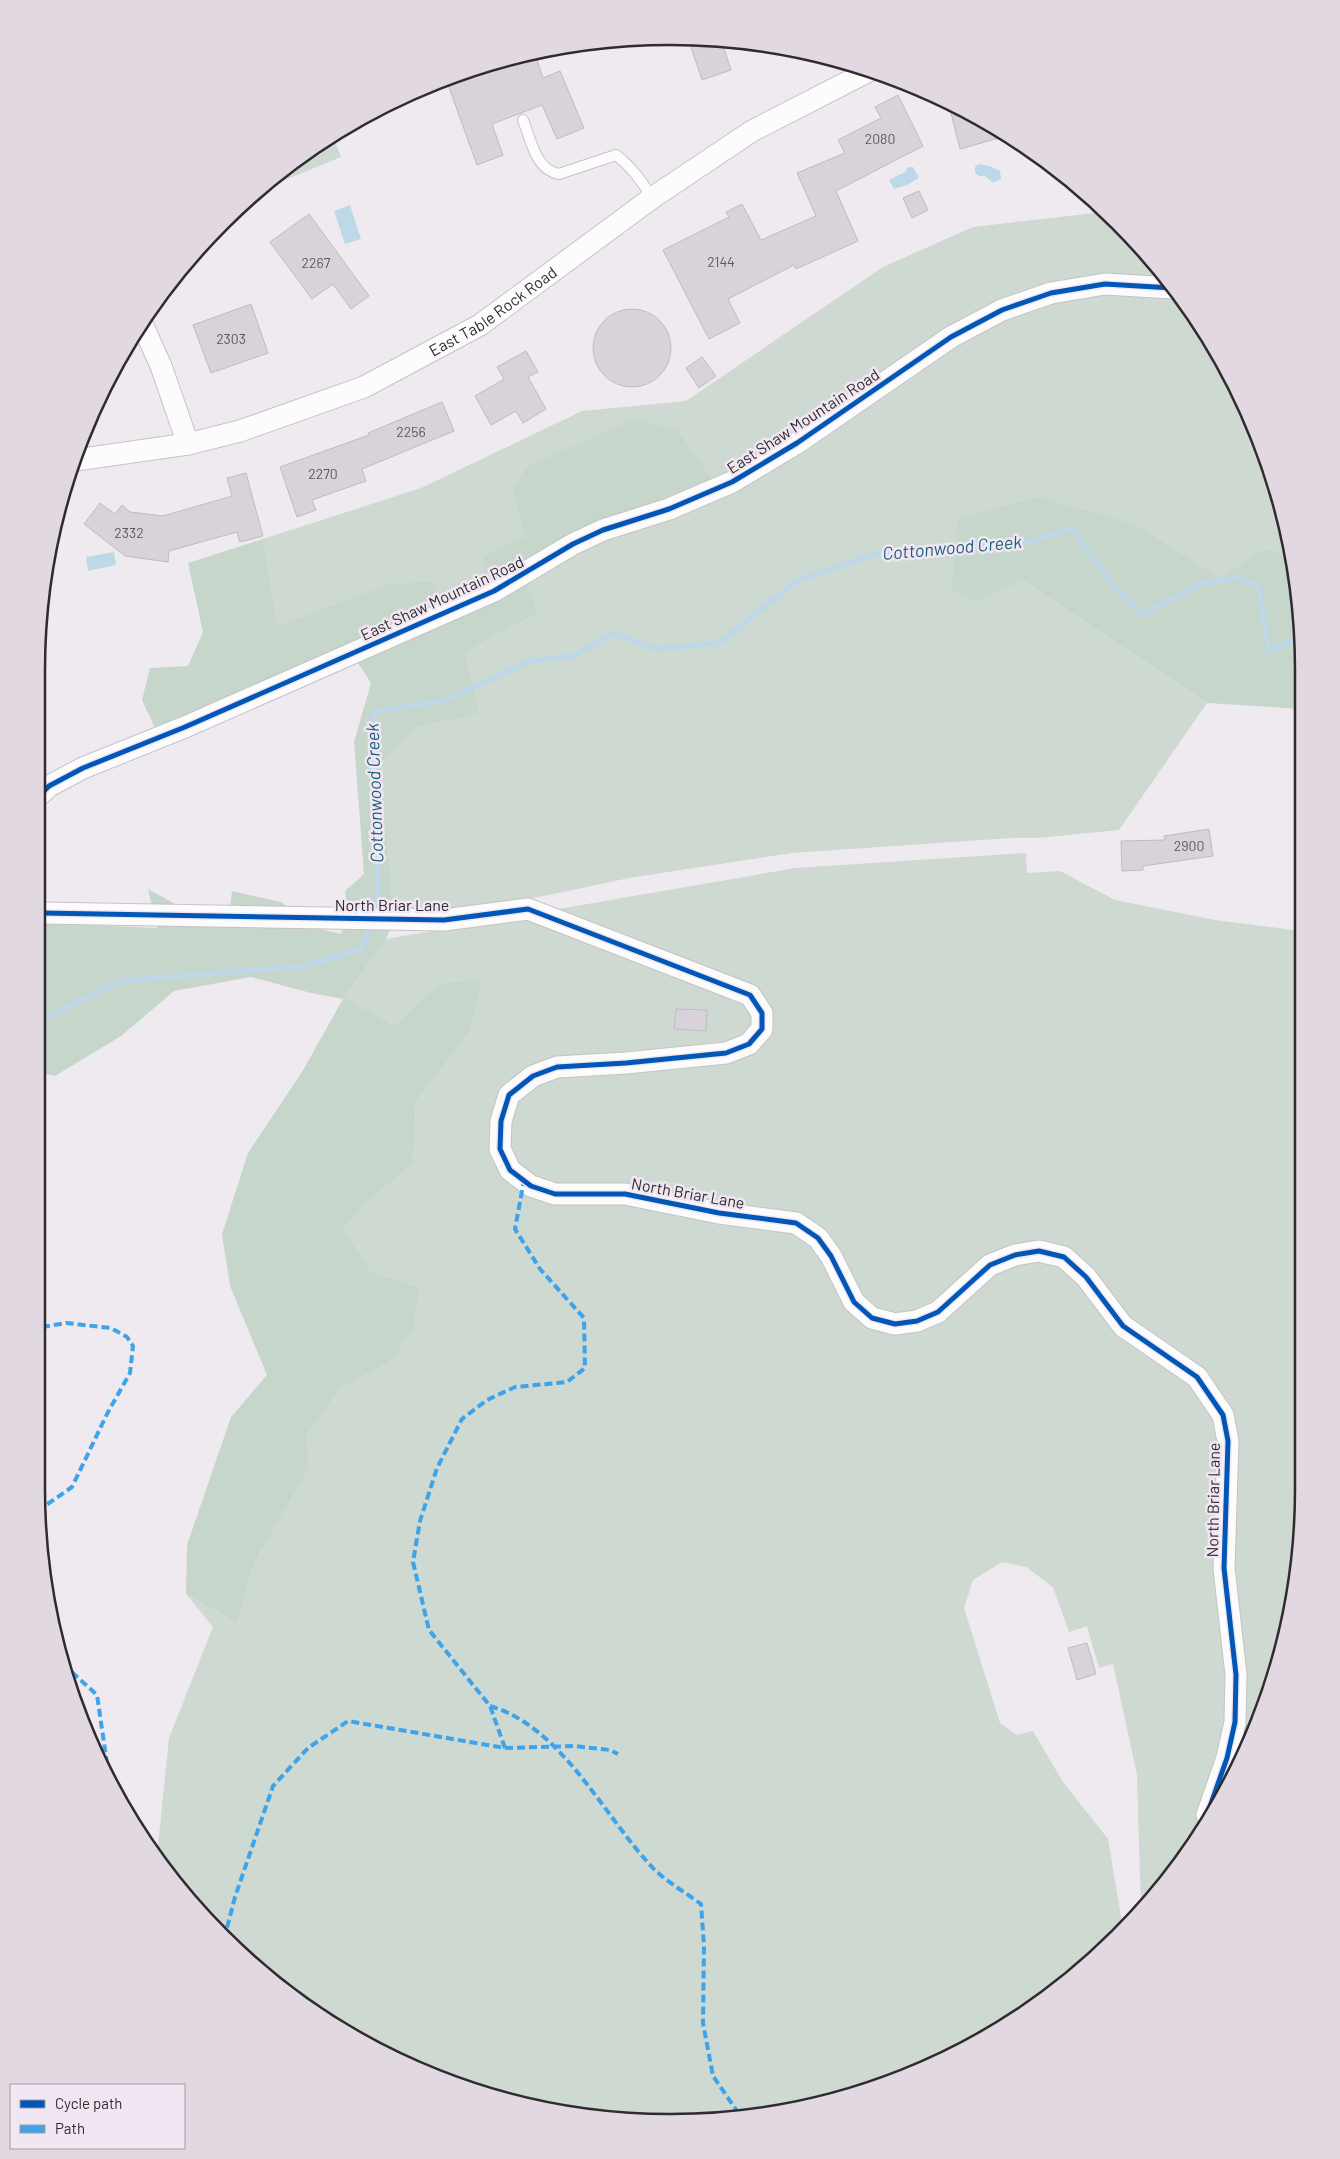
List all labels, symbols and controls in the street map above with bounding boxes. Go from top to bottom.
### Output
house number: 2080 [865,130,895,147]
house number: 2144 [707,253,735,270]
house number: 2267 [302,254,331,271]
street label: East Table Rock Road [425,262,560,360]
house number: 2303 [216,330,246,347]
street label: East Shaw Mountain Road [723,364,883,477]
house number: 2256 [396,423,426,440]
house number: 2270 [308,465,338,482]
house number: 2332 [114,524,144,541]
water label: Cottonwood Creek [881,530,1023,564]
street label: East Shaw Mountain Road [357,551,526,644]
water label: Cottonwood Creek [361,723,387,863]
house number: 2900 [1174,837,1204,854]
street label: North Briar Lane [335,895,449,914]
street label: North Briar Lane [630,1173,746,1212]
street label: North Briar Lane [1202,1442,1223,1557]
legend [10,2084,185,2149]
text: Cycle path [55,2094,122,2112]
text: Path [55,2119,85,2137]

